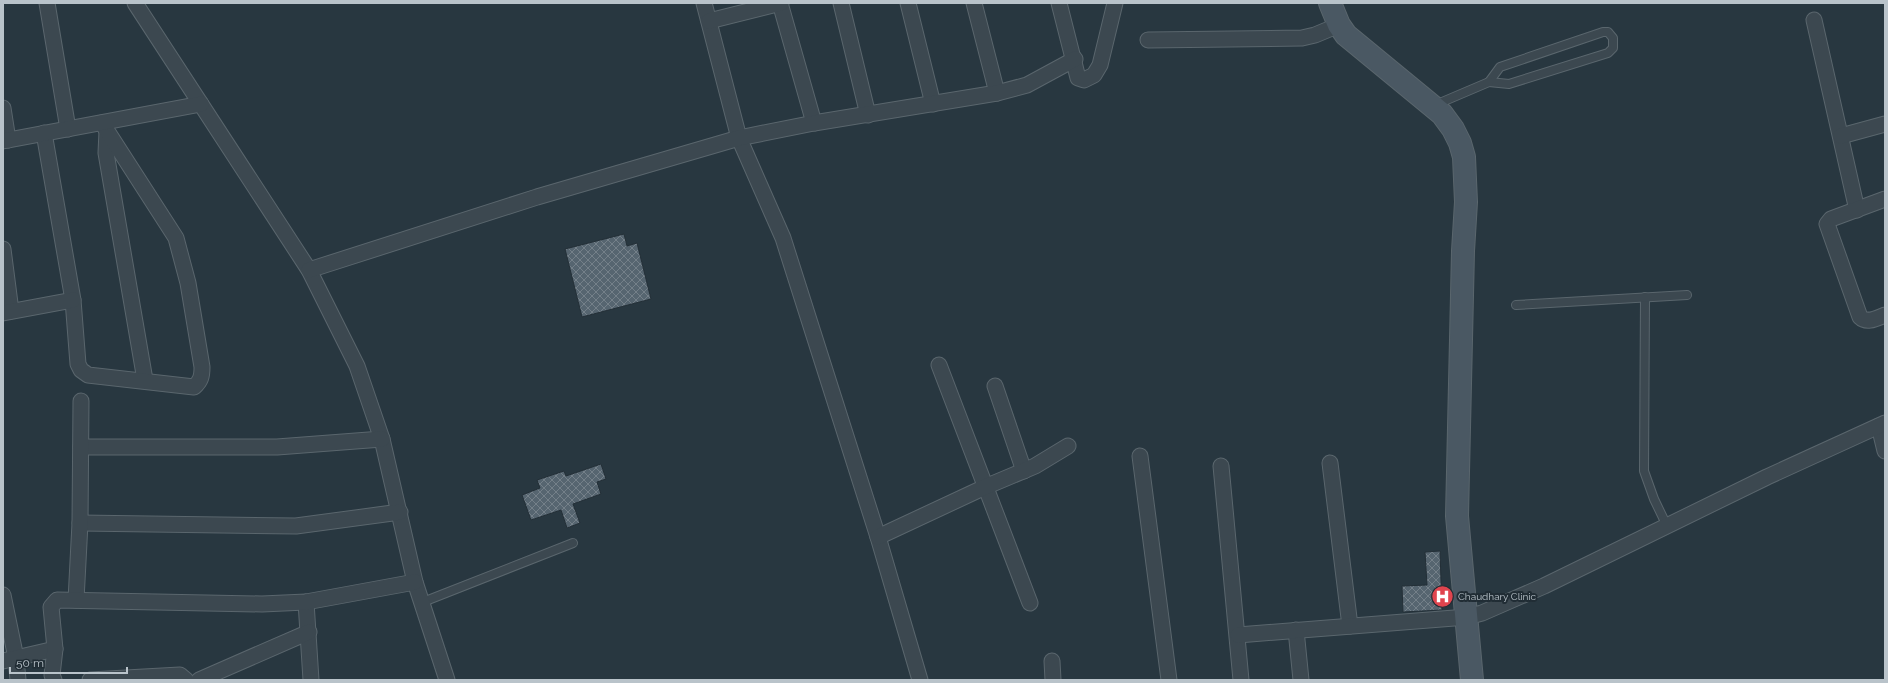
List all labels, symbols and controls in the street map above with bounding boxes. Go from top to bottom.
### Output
hospital icon: Chaudhary Clinic [1430,583,1456,609]
place label: Chaudhary Clinic [1458,591,1537,602]
scale bar [10,649,127,675]
text: 50 m [16,656,44,670]

